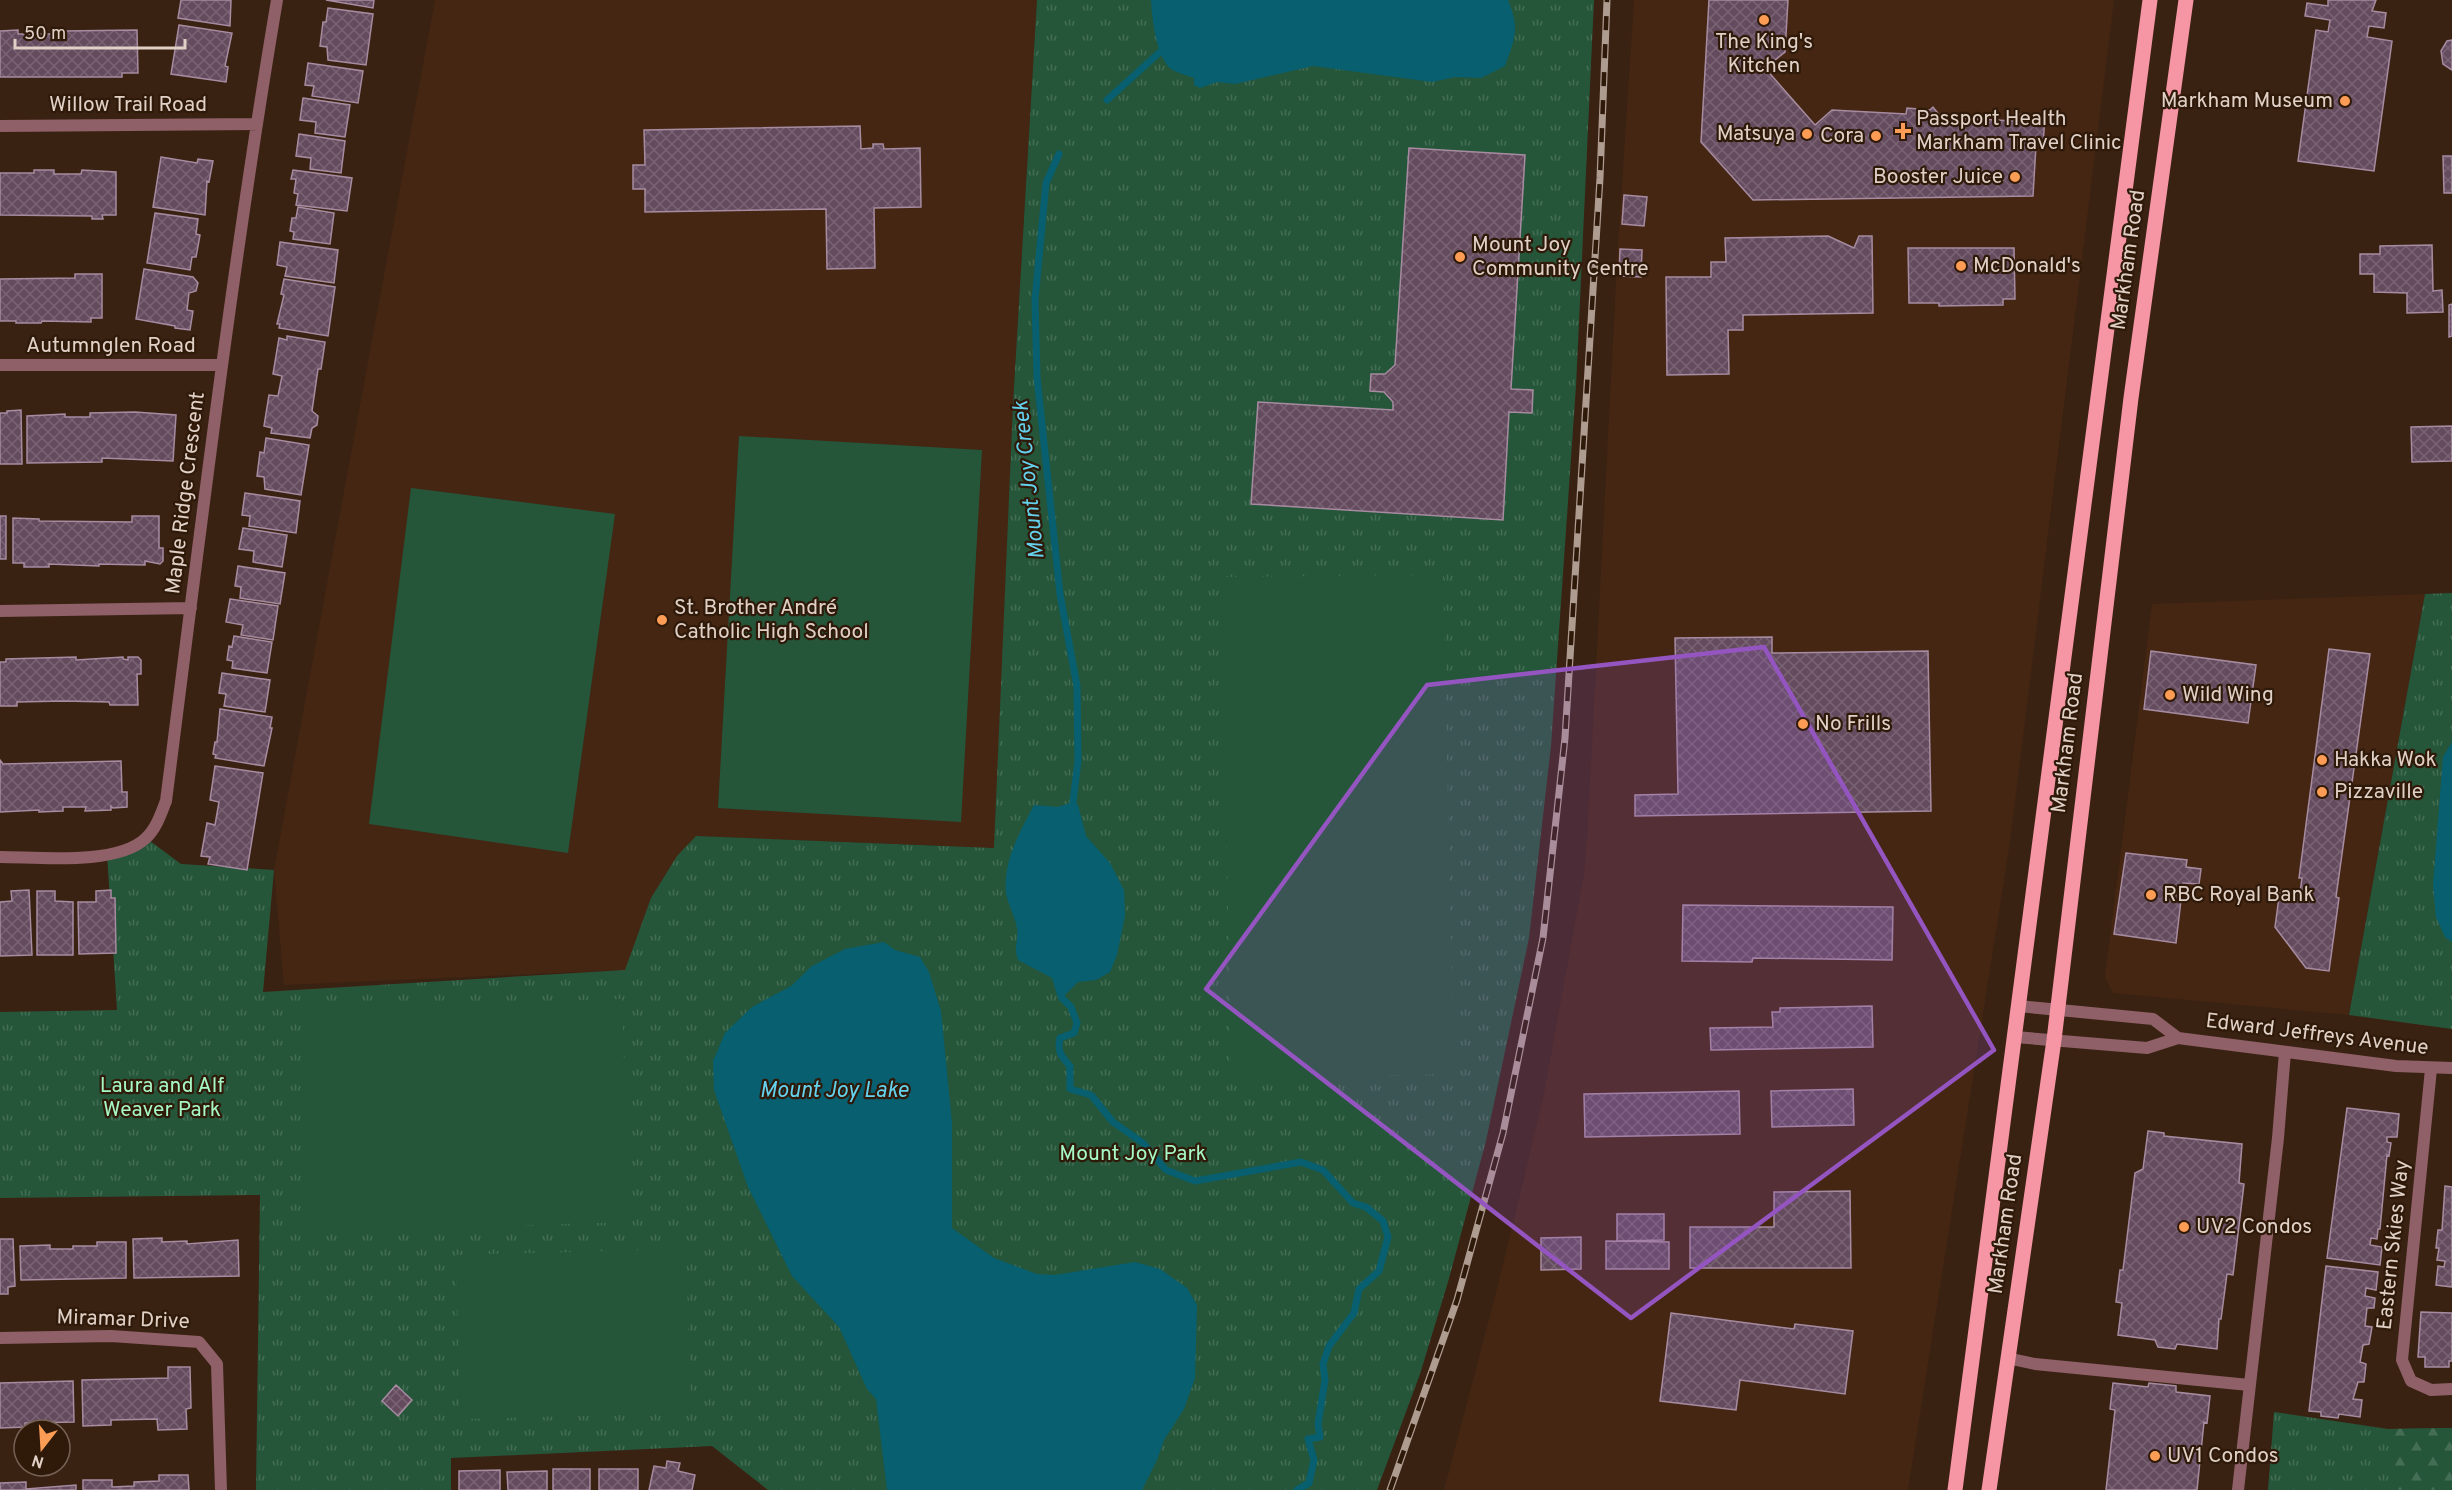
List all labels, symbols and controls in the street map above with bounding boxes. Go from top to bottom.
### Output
scale bar [15,12,184,50]
marker: The King's Kitchen [1757,13,1771,27]
text: 50 m [24,23,66,46]
place label: The King's Kitchen [1715,29,1813,80]
place label: Markham Museum [2161,88,2333,115]
street label: Willow Trail Road [49,92,207,119]
marker: Markham Museum [2338,94,2352,108]
place label: Passport Health Markham Travel Clinic [1916,106,2122,157]
place label: Matsuya [1717,121,1795,148]
marker: Passport Health Markham Travel Clinic [1894,122,1912,140]
place label: Cora [1820,123,1864,150]
marker: Matsuya [1800,127,1814,141]
marker: Cora [1869,129,1883,143]
place label: Booster Juice [1873,164,2003,191]
marker: Booster Juice [2008,170,2022,184]
street label: Markham Road [2106,188,2152,332]
place label: Mount Joy Community Centre [1472,232,1649,283]
marker: Mount Joy Community Centre [1453,250,1467,264]
place label: McDonald's [1973,253,2081,280]
marker: McDonald's [1954,259,1968,273]
street label: Autumnglen Road [26,333,196,360]
street label: Maple Ridge Crescent [160,390,212,596]
water label: Mount Joy Creek [1008,398,1052,561]
place label: St. Brother André Catholic High School [674,595,869,646]
marker: St. Brother André Catholic High School [655,613,669,627]
street label: Markham Road [2046,671,2090,815]
place label: Wild Wing [2182,682,2274,709]
marker: Wild Wing [2163,688,2177,702]
place label: No Frills [1815,711,1891,738]
marker: No Frills [1796,717,1810,731]
place label: Hakka Wok [2334,747,2437,774]
marker: Hakka Wok [2315,753,2329,767]
place label: Pizzaville [2334,779,2423,806]
marker: Pizzaville [2315,785,2329,799]
place label: RBC Royal Bank [2163,882,2315,909]
marker: RBC Royal Bank [2144,888,2158,902]
street label: Edward Jeffreys Avenue [2204,1008,2430,1062]
park label: Laura and Alf Weaver Park [100,1073,224,1124]
water label: Mount Joy Lake [760,1078,909,1105]
park label: Mount Joy Park [1059,1141,1207,1168]
street label: Markham Road [1983,1152,2029,1296]
street label: Eastern Skies Way [2372,1159,2416,1331]
place label: UV2 Condos [2196,1214,2312,1241]
marker: UV2 Condos [2177,1220,2191,1234]
street label: Miramar Drive [56,1304,190,1336]
north arrow [12,1418,72,1478]
place label: UV1 Condos [2167,1443,2279,1470]
text: N [30,1449,47,1472]
marker: UV1 Condos [2148,1449,2162,1463]

